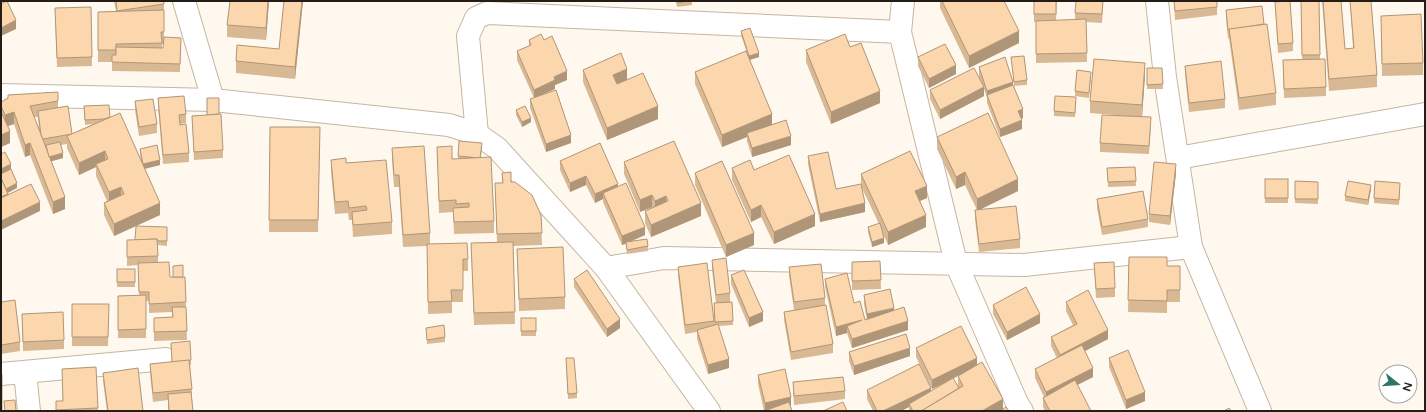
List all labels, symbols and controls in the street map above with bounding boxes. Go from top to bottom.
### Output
north arrow [1378,364,1418,404]
text: N [1400,381,1415,393]

